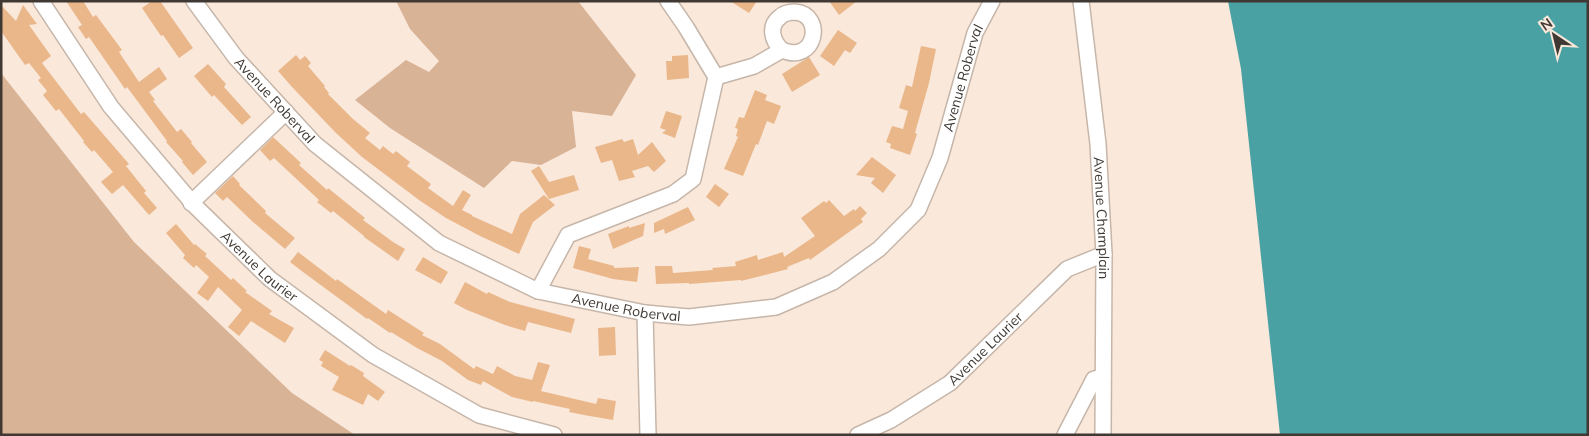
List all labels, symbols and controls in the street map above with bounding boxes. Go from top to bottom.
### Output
north arrow [1529,10,1579,60]
text: N [1537,14,1556,35]
street label: Avenue Roberval [939,21,987,133]
street label: Avenue Roberval [231,53,319,147]
street label: Avenue Champlain [1090,156,1113,279]
street label: Avenue Laurier [217,227,302,306]
street label: Avenue Roberval [570,289,681,325]
street label: Avenue Laurier [944,308,1027,389]

